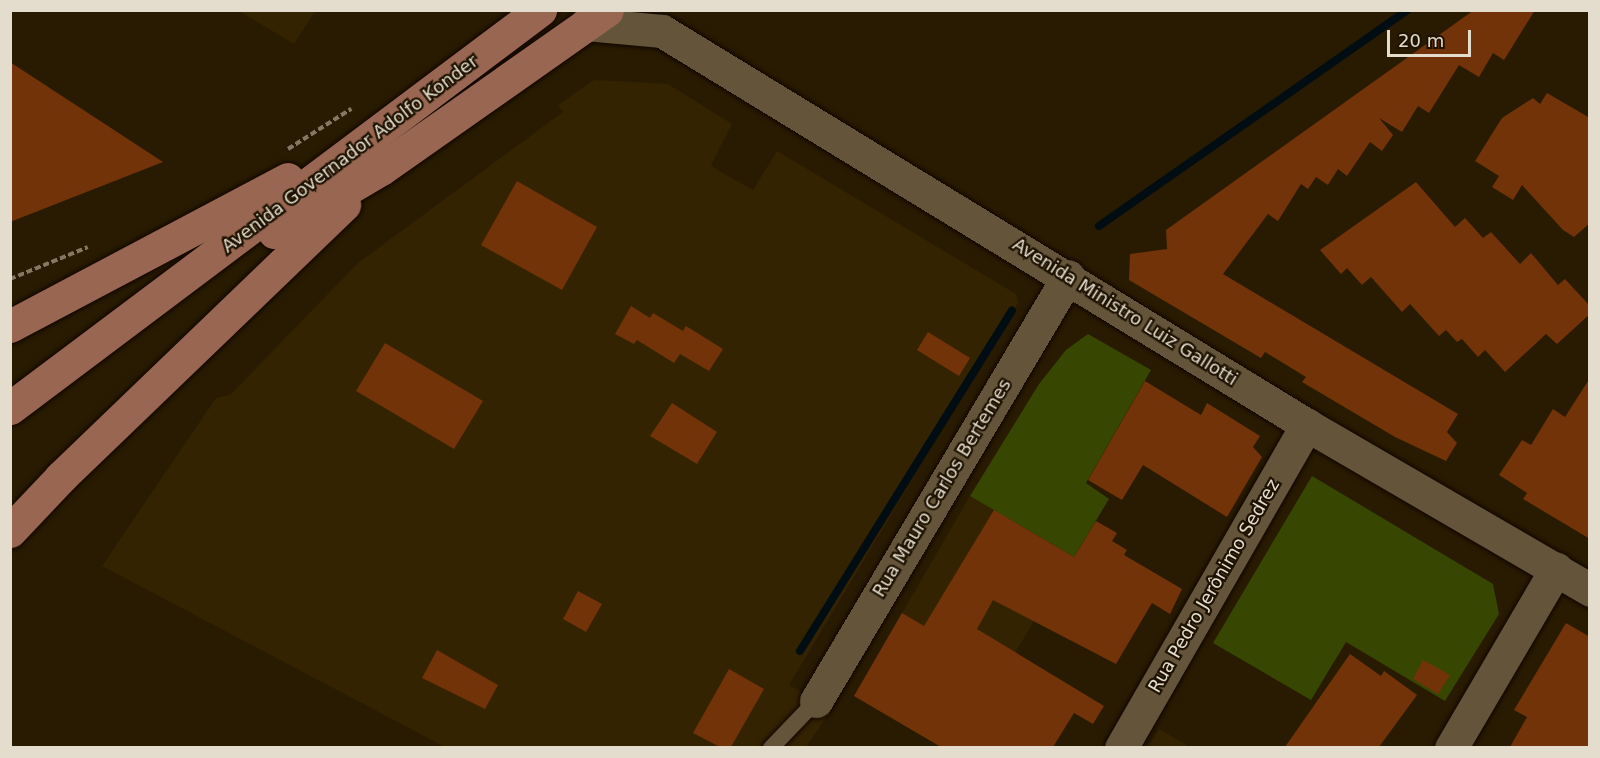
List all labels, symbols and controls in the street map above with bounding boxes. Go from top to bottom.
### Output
scale bar [1390,18,1474,56]
text: 20 m [1398,30,1444,51]
street label: Avenida Governador Adolfo Konder [218,51,482,257]
street label: Avenida Ministro Luiz Gallotti [1009,234,1241,390]
street label: Rua Mauro Carlos Bertemes [868,375,1016,601]
street label: Rua Pedro Jerônimo Sedrez [1144,475,1284,697]

